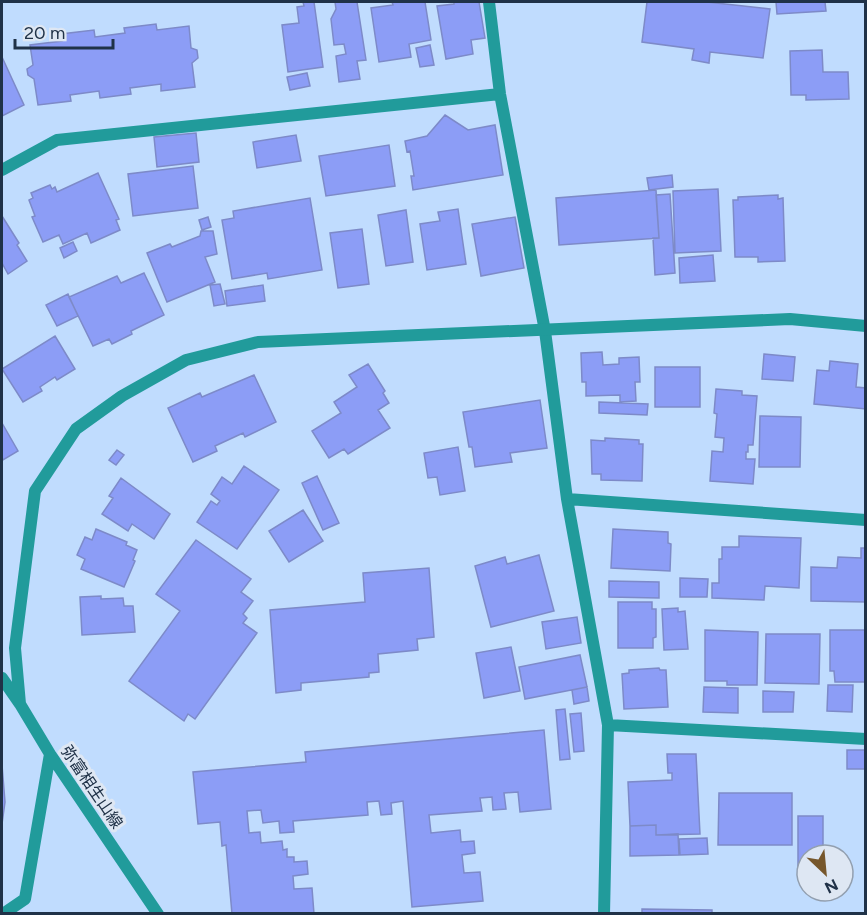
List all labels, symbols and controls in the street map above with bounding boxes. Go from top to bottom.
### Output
scale bar [15,12,112,50]
text: 20 m [24,22,65,44]
street label: 弥富相生山線 [57,742,127,832]
north arrow [795,843,855,903]
text: N [822,875,841,897]

